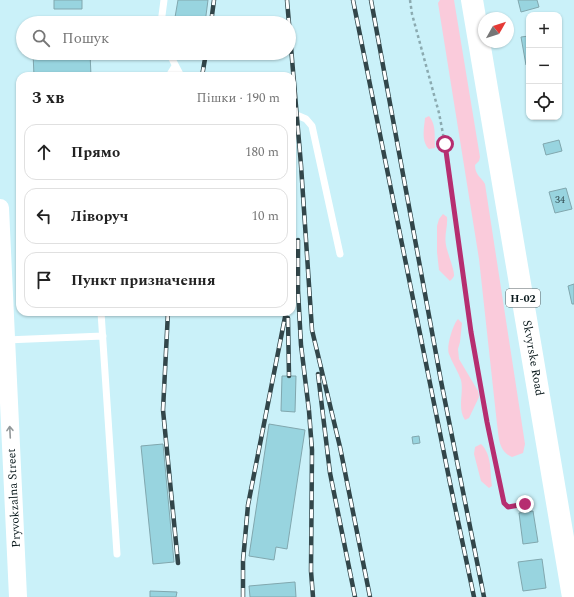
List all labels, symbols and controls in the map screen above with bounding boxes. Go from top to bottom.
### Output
north arrow [478,12,514,48]
map controls [526,12,562,120]
button: + [526,12,562,48]
search box [16,16,296,60]
icon: search [30,27,52,49]
text: Пошук [62,27,109,50]
button: − [526,48,562,84]
button: locate [526,84,562,120]
text: 3 хв [32,85,64,111]
text: Пішки · 190 m [197,88,280,108]
route start [436,135,454,153]
icon: ahead [33,141,55,163]
text: Прямо [71,141,120,164]
text: 180 m [245,142,279,162]
house number: 34 [555,192,565,208]
icon: left [33,205,55,227]
text: Ліворуч [71,205,128,228]
text: 10 m [252,206,279,226]
icon: arrive [33,269,55,291]
text: Пункт призначення [71,269,216,292]
road number: Н-02 [506,289,540,307]
street label: Skvyrske Road [517,319,549,398]
one-way arrow [7,426,14,439]
street label: Pryvokzalna Street [2,448,26,548]
route end [516,495,534,513]

